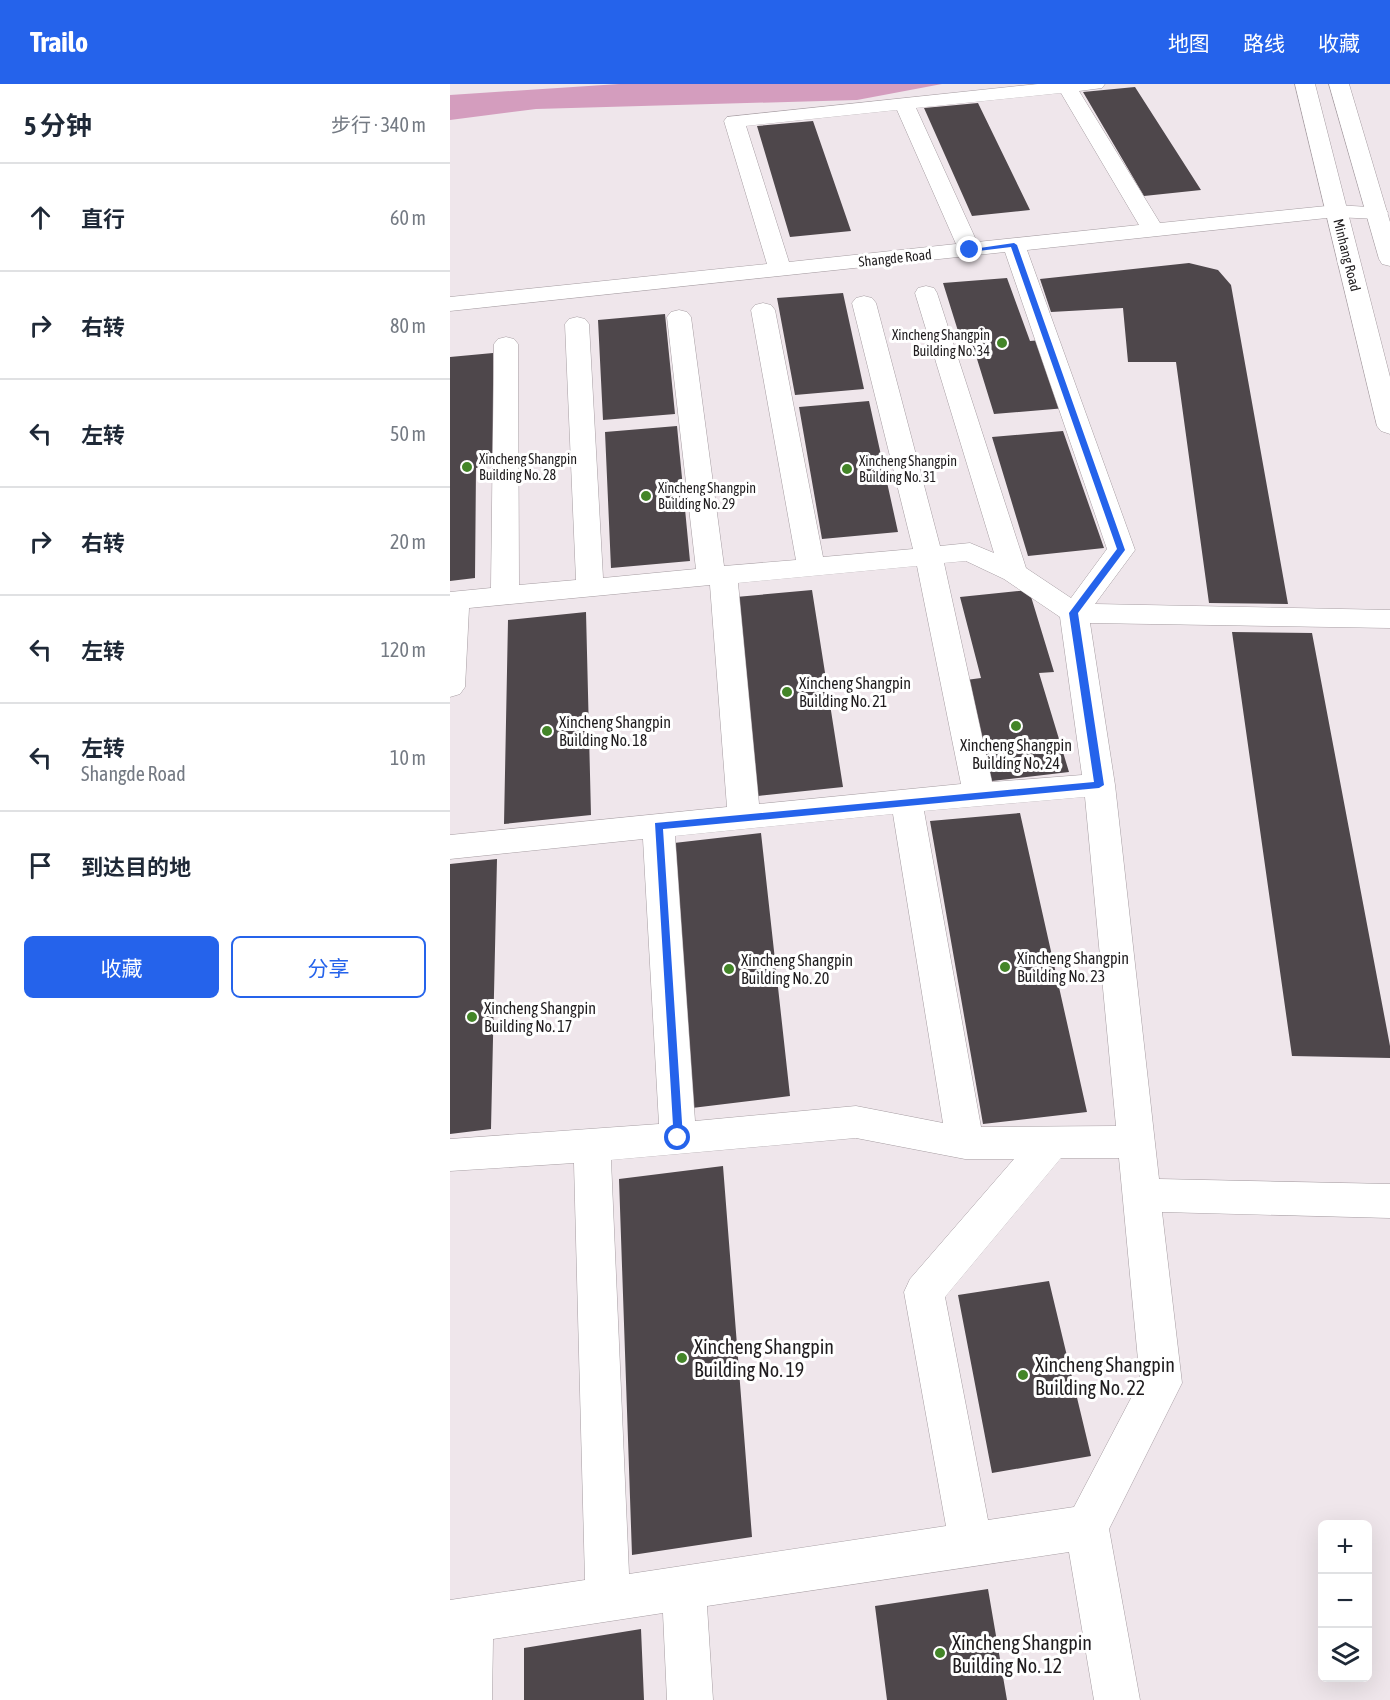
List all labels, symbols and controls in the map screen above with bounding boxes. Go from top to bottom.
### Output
text: Trailo [30,26,88,58]
text: 地图 [1168,31,1210,55]
text: 路线 [1243,31,1285,55]
text: 收藏 [1318,31,1360,55]
text: 5 分钟 [24,111,92,141]
text: 步行 · 340 m [331,113,426,136]
icon: ahead [24,201,57,234]
text: 直行 [81,206,125,232]
text: 60 m [390,206,426,229]
street label: Minhang Road [1330,217,1364,293]
route end [956,236,982,262]
street label: Shangde Road [858,246,932,270]
icon: right [24,309,57,342]
text: 右转 [81,314,125,340]
text: 80 m [390,314,426,337]
place label: Xincheng Shangpin Building No. 34 [892,327,990,359]
marker: Xincheng Shangpin Building No. 34 [995,336,1009,350]
icon: left [24,417,57,450]
text: 左转 [81,422,125,448]
text: 50 m [390,422,426,445]
place label: Xincheng Shangpin Building No. 28 [479,451,577,483]
place label: Xincheng Shangpin Building No. 31 [859,453,957,485]
marker: Xincheng Shangpin Building No. 28 [460,460,474,474]
marker: Xincheng Shangpin Building No. 31 [840,462,854,476]
place label: Xincheng Shangpin Building No. 29 [658,480,756,512]
marker: Xincheng Shangpin Building No. 29 [639,489,653,503]
icon: right [24,525,57,558]
text: 右转 [81,530,125,556]
text: 20 m [390,530,426,553]
icon: left [24,633,57,666]
text: 左转 [81,638,125,664]
text: 120 m [381,638,426,661]
place label: Xincheng Shangpin Building No. 21 [799,674,911,711]
marker: Xincheng Shangpin Building No. 21 [780,685,794,699]
place label: Xincheng Shangpin Building No. 18 [559,713,671,750]
marker: Xincheng Shangpin Building No. 24 [1009,719,1023,733]
marker: Xincheng Shangpin Building No. 18 [540,724,554,738]
text: 左转 [81,735,125,761]
place label: Xincheng Shangpin Building No. 24 [960,736,1072,773]
icon: left [24,741,57,774]
text: 10 m [390,746,426,769]
text: Shangde Road [81,762,186,785]
icon: arrive [24,849,57,882]
text: 到达目的地 [81,854,191,880]
button: 收藏 [24,936,219,998]
button: 分享 [231,936,426,998]
place label: Xincheng Shangpin Building No. 23 [1017,949,1129,986]
place label: Xincheng Shangpin Building No. 20 [741,951,853,988]
marker: Xincheng Shangpin Building No. 23 [998,960,1012,974]
marker: Xincheng Shangpin Building No. 20 [722,962,736,976]
place label: Xincheng Shangpin Building No. 17 [484,999,596,1036]
marker: Xincheng Shangpin Building No. 17 [465,1010,479,1024]
route start [664,1124,690,1150]
place label: Xincheng Shangpin Building No. 19 [694,1335,834,1381]
marker: Xincheng Shangpin Building No. 19 [675,1351,689,1365]
place label: Xincheng Shangpin Building No. 22 [1035,1353,1175,1399]
marker: Xincheng Shangpin Building No. 22 [1016,1368,1030,1382]
map controls [1318,1520,1372,1682]
button: + [1318,1520,1372,1574]
button: − [1318,1574,1372,1628]
button: layers [1318,1628,1372,1682]
place label: Xincheng Shangpin Building No. 12 [952,1631,1092,1677]
marker: Xincheng Shangpin Building No. 12 [933,1646,947,1660]

